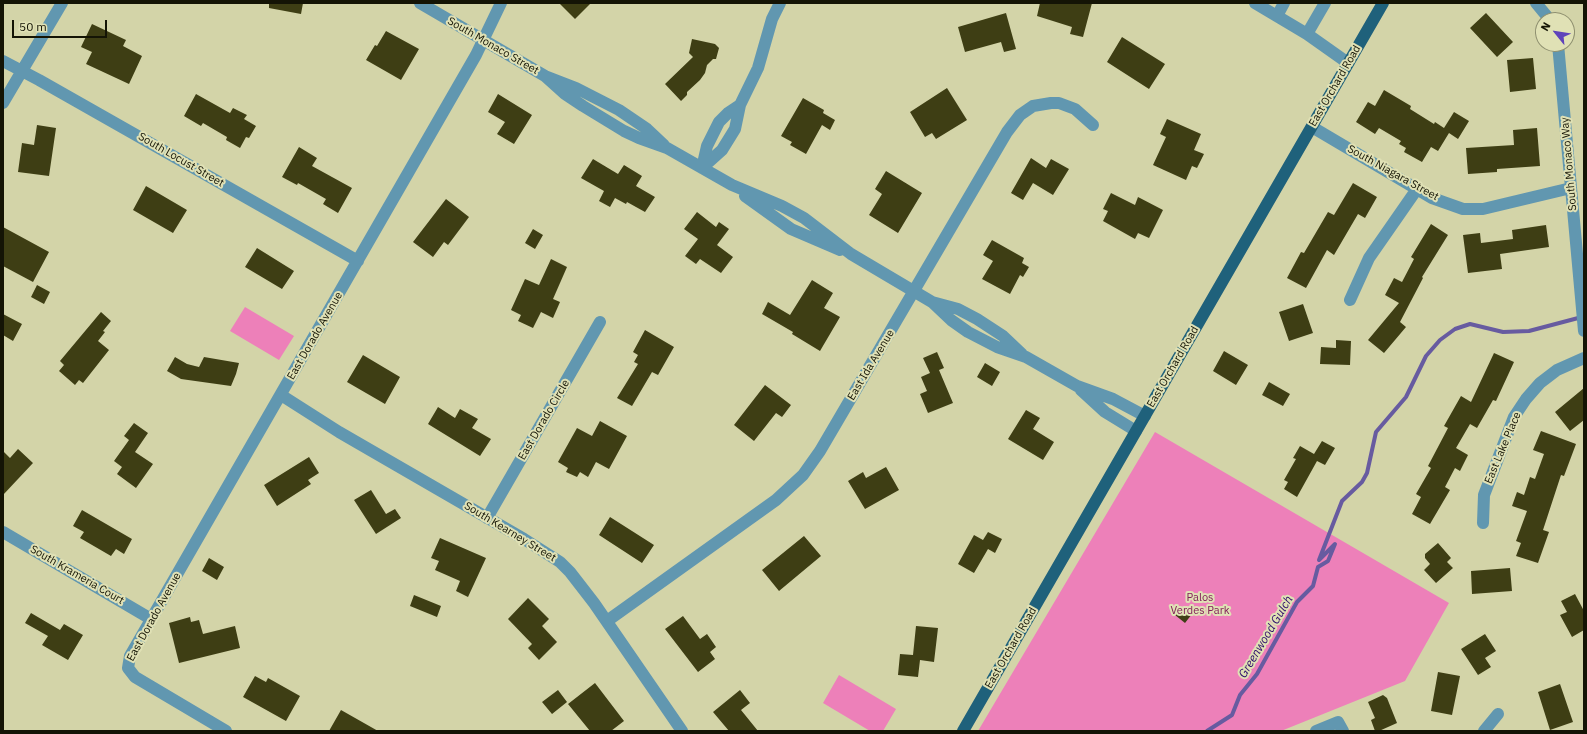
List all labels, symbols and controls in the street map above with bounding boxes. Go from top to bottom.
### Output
scale bar [14,12,109,38]
north arrow [1535,12,1575,52]
street label: South Monaco Street [445,15,541,77]
text: 50 m [19,19,47,34]
text: N [1537,20,1554,33]
street label: East Orchard Road [1306,43,1364,129]
street label: South Monaco Way [1558,117,1580,211]
street label: South Locust Street [136,130,226,190]
street label: South Niagara Street [1345,142,1441,204]
street label: East Dorado Avenue [284,290,346,382]
street label: East Orchard Road [1144,324,1202,410]
street label: East Ida Avenue [845,327,897,403]
street label: East Dorado Circle [516,377,572,463]
street label: East Lake Place [1482,410,1524,486]
street label: South Kearney Street [462,499,558,565]
street label: South Krameria Court [28,543,126,607]
street label: East Dorado Avenue [124,570,184,664]
park label: Palos Verdes Park [1170,591,1230,617]
water label: Greenwood Gulch [1236,593,1296,681]
street label: East Orchard Road [982,605,1040,691]

